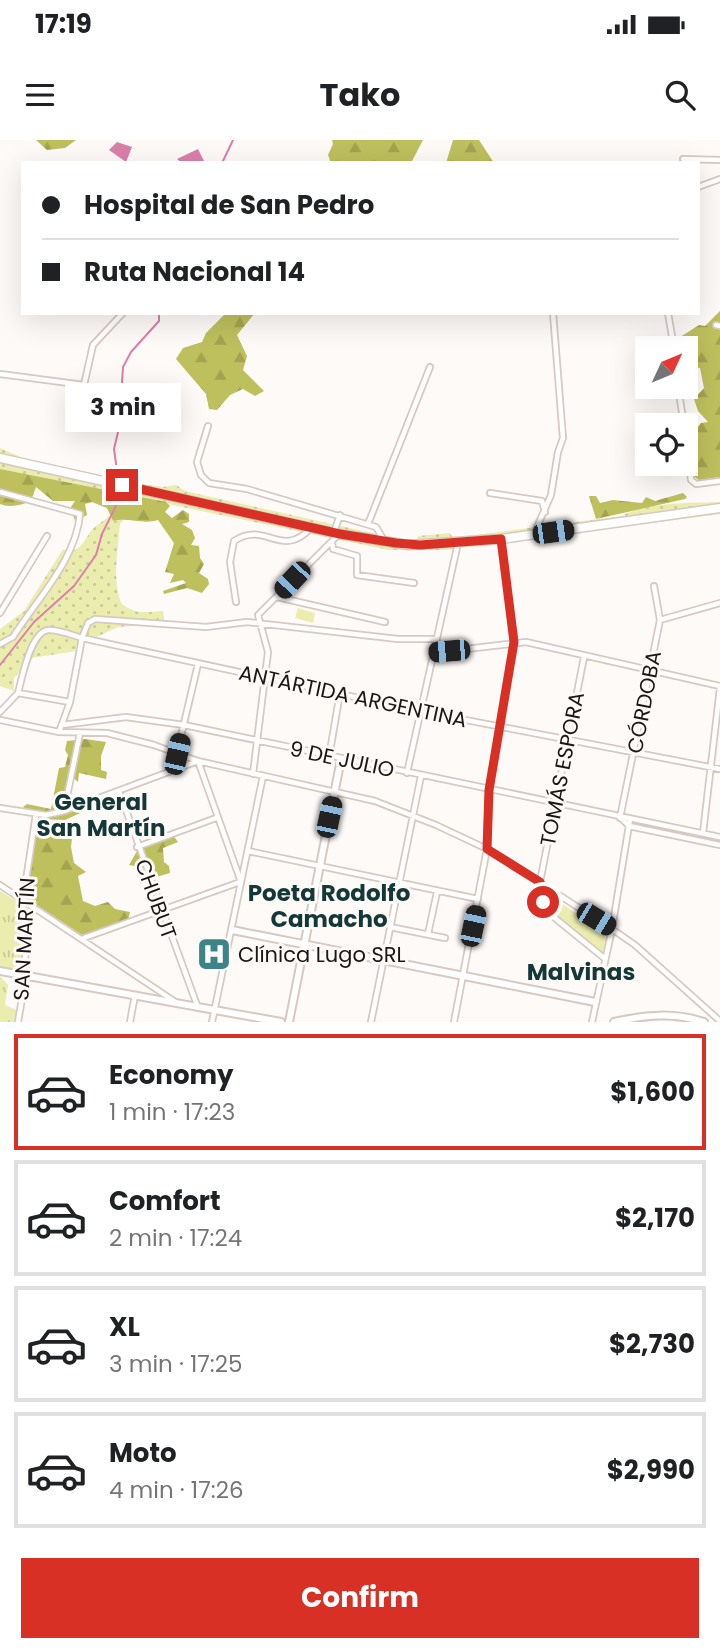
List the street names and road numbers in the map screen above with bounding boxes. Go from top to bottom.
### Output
street label: CÓRDOBA [620,648,668,756]
street label: ANTÁRTIDA ARGENTINA [236,658,470,734]
street label: TOMÁS ESPORA [533,689,591,849]
street label: 9 DE JULIO [287,734,397,784]
street label: CHUBUT [128,855,184,943]
street label: SAN MARTÍN [6,877,42,1001]

